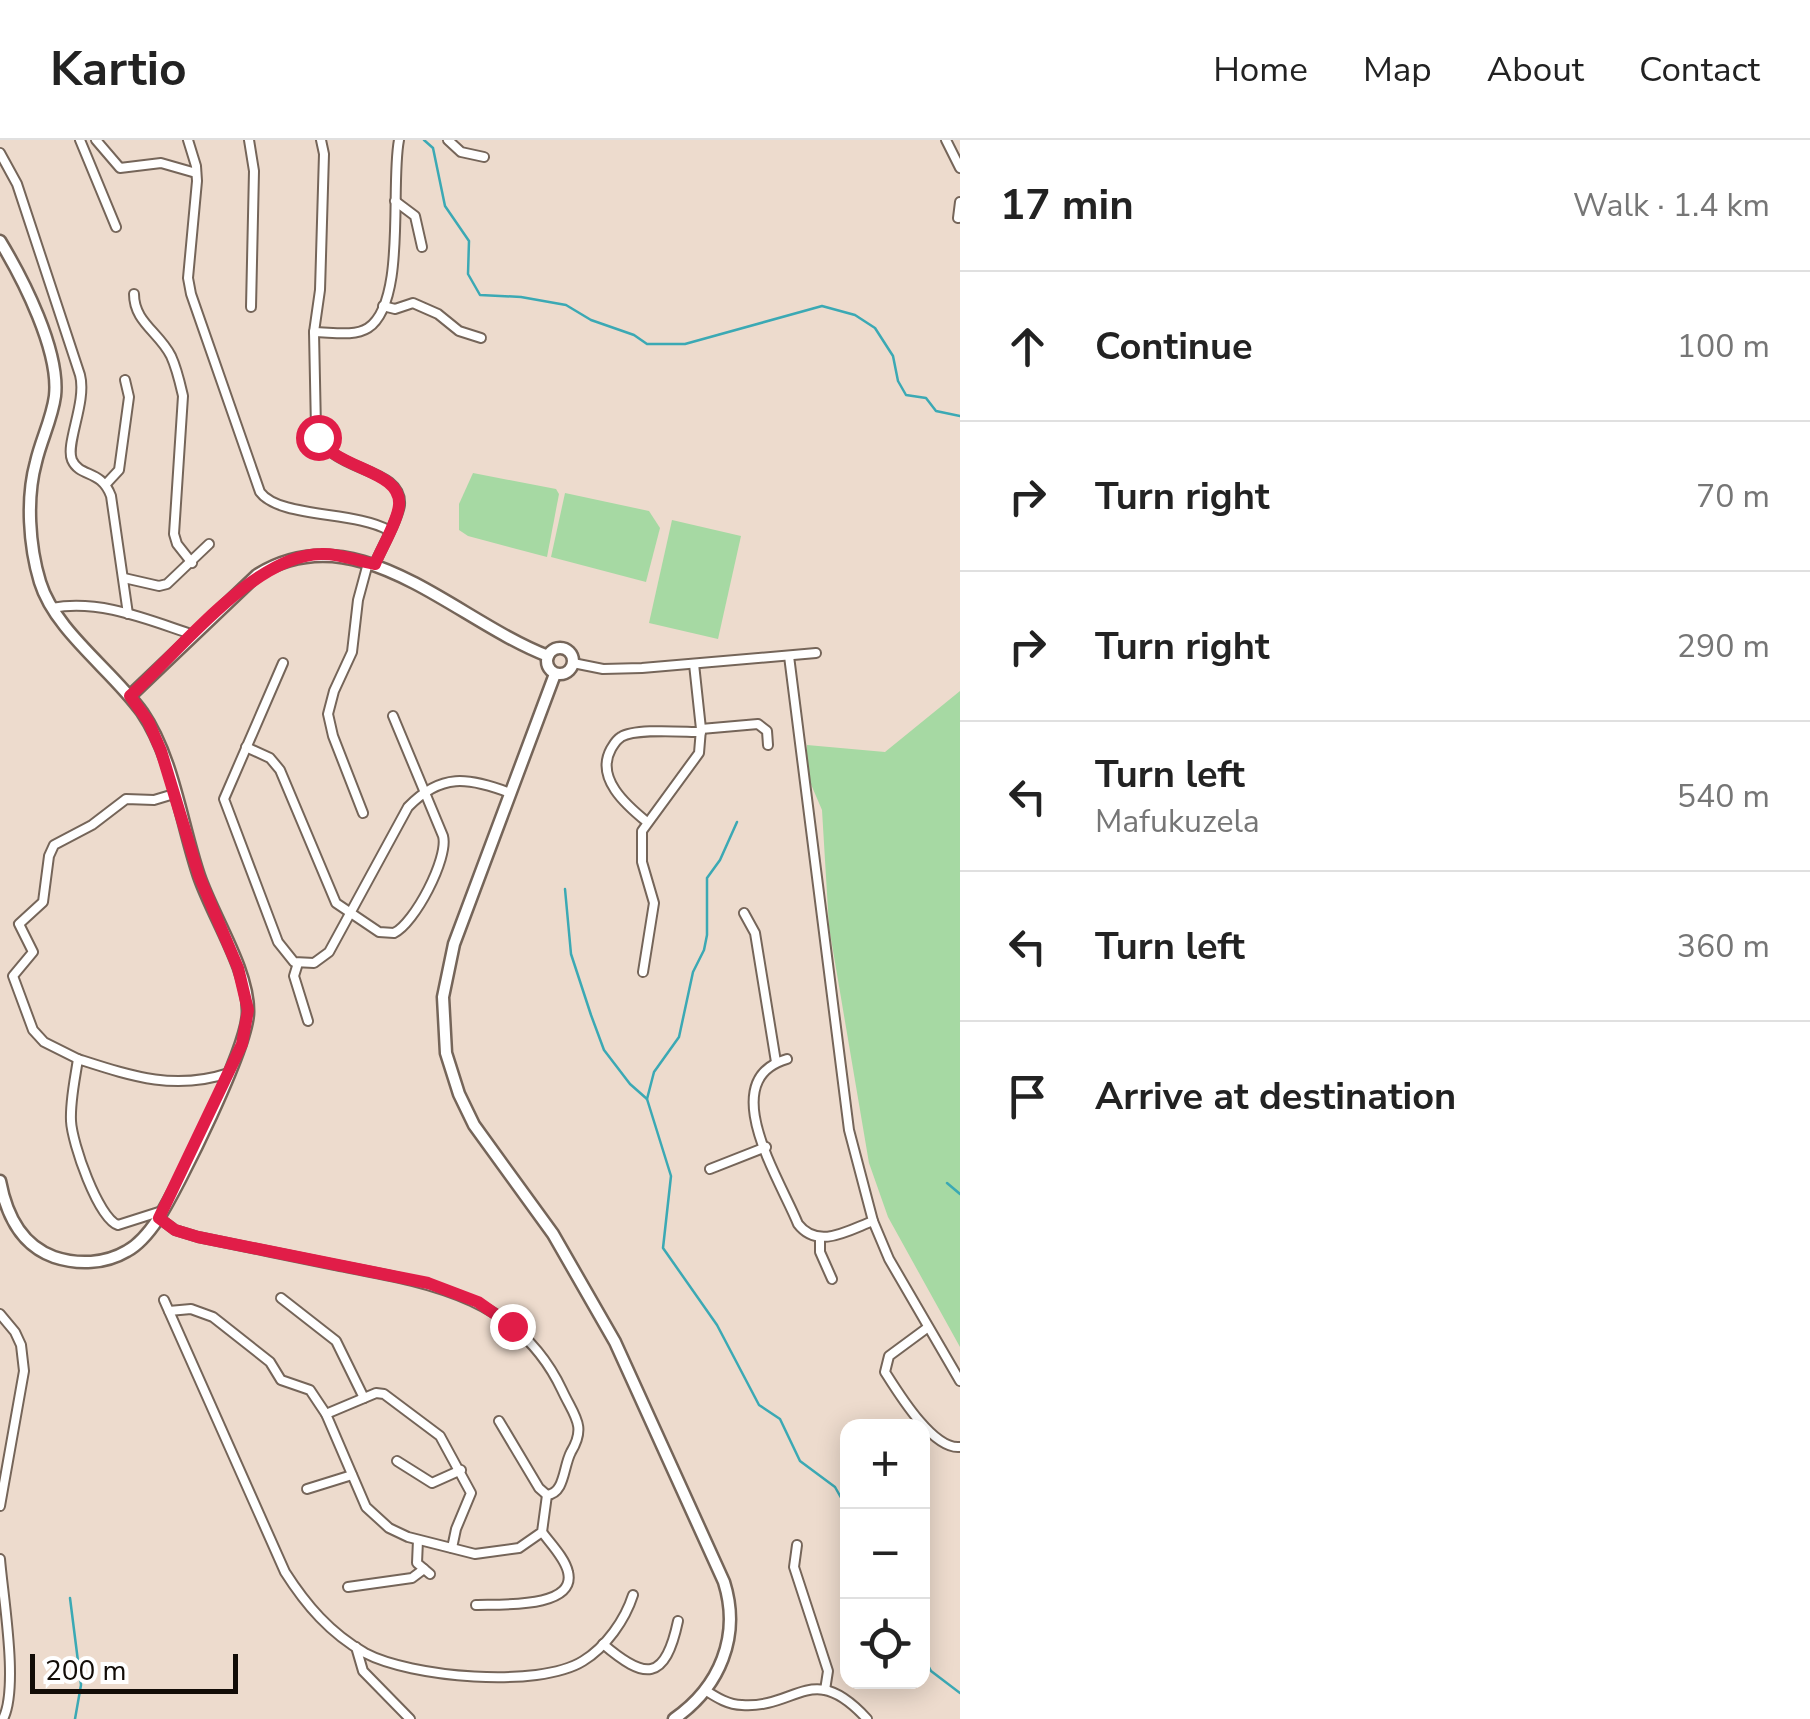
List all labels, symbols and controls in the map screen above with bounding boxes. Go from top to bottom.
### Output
text: Kartio [50,36,187,102]
text: Home [1213,46,1308,93]
text: Map [1363,46,1432,93]
text: About [1487,46,1584,93]
text: Contact [1639,46,1760,93]
text: 17 min [1000,177,1134,234]
text: Walk · 1.4 km [1573,184,1770,227]
icon: ahead [1000,319,1055,374]
text: Continue [1095,321,1253,372]
text: 100 m [1677,325,1770,368]
route start [296,415,342,461]
icon: right [1000,469,1055,524]
text: Turn right [1095,471,1270,522]
text: 70 m [1696,475,1770,518]
icon: right [1000,619,1055,674]
text: Turn right [1095,621,1270,672]
text: 290 m [1677,625,1770,668]
text: Turn left [1095,749,1245,800]
icon: left [1000,769,1055,824]
text: 540 m [1677,775,1770,818]
text: Mafukuzela [1095,800,1260,843]
icon: left [1000,919,1055,974]
text: Turn left [1095,921,1245,972]
text: 360 m [1677,925,1770,968]
icon: arrive [1000,1069,1055,1124]
text: Arrive at destination [1095,1071,1456,1122]
route end [490,1304,536,1350]
map controls [840,1419,930,1689]
button: + [840,1419,930,1509]
button: − [840,1509,930,1599]
button: locate [840,1599,930,1689]
scale bar [30,1649,238,1694]
text: 200 m [45,1652,127,1690]

